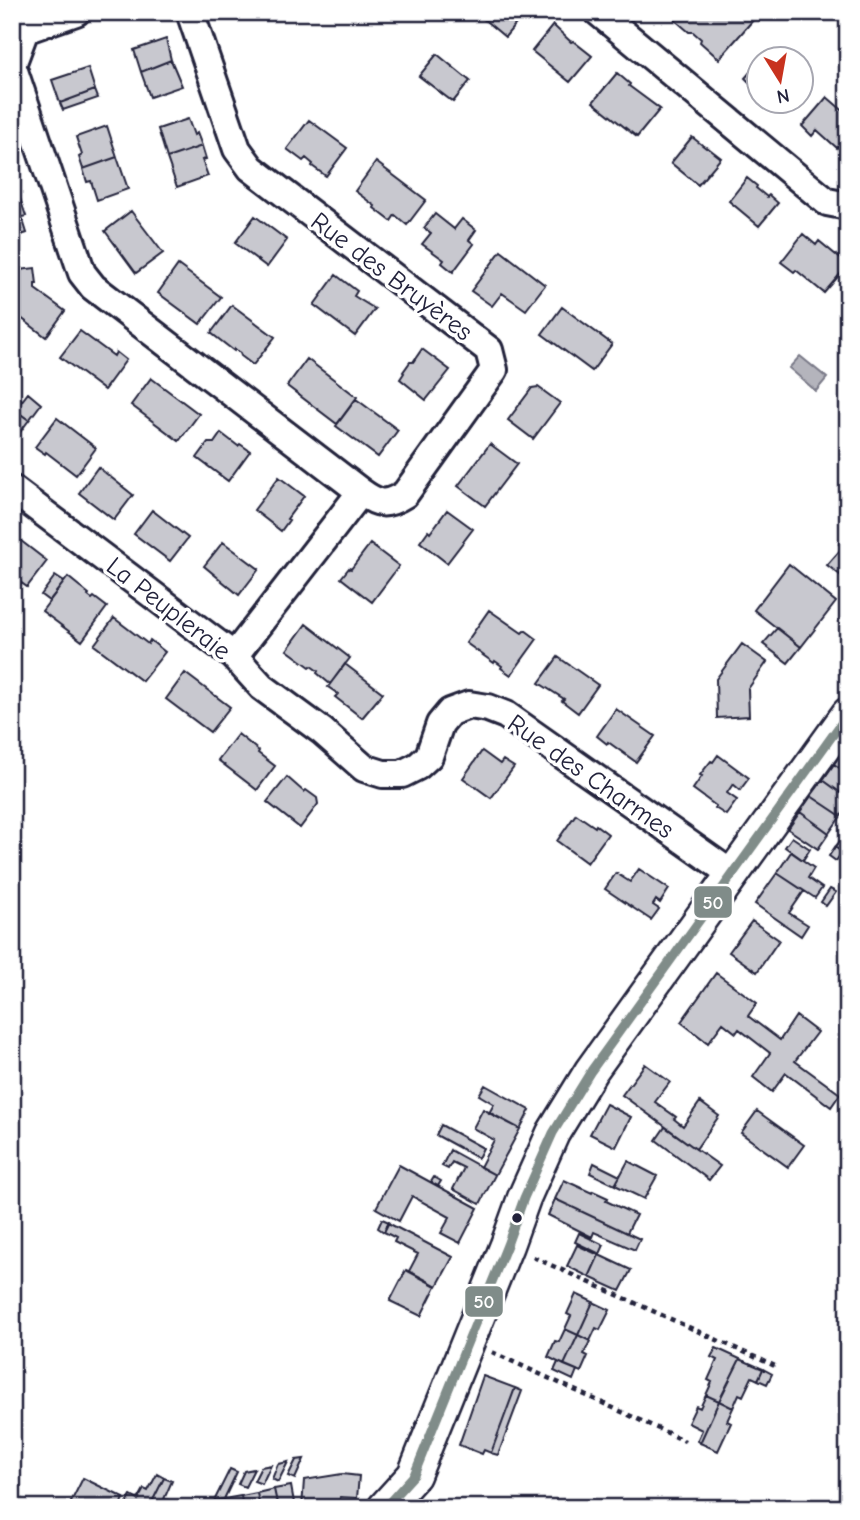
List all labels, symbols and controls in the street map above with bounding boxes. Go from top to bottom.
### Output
north arrow [744,46,814,116]
text: N [775,84,791,108]
street label: Rue des Bruyères [305,206,478,347]
street label: La Peupleraie [100,551,236,667]
street label: Rue des Charmes [502,708,679,845]
line badge: 50 [693,885,733,919]
text: 50 [703,892,723,914]
unlabelled marker [510,1211,524,1225]
line badge: 50 [464,1285,504,1318]
text: 50 [474,1291,494,1313]

